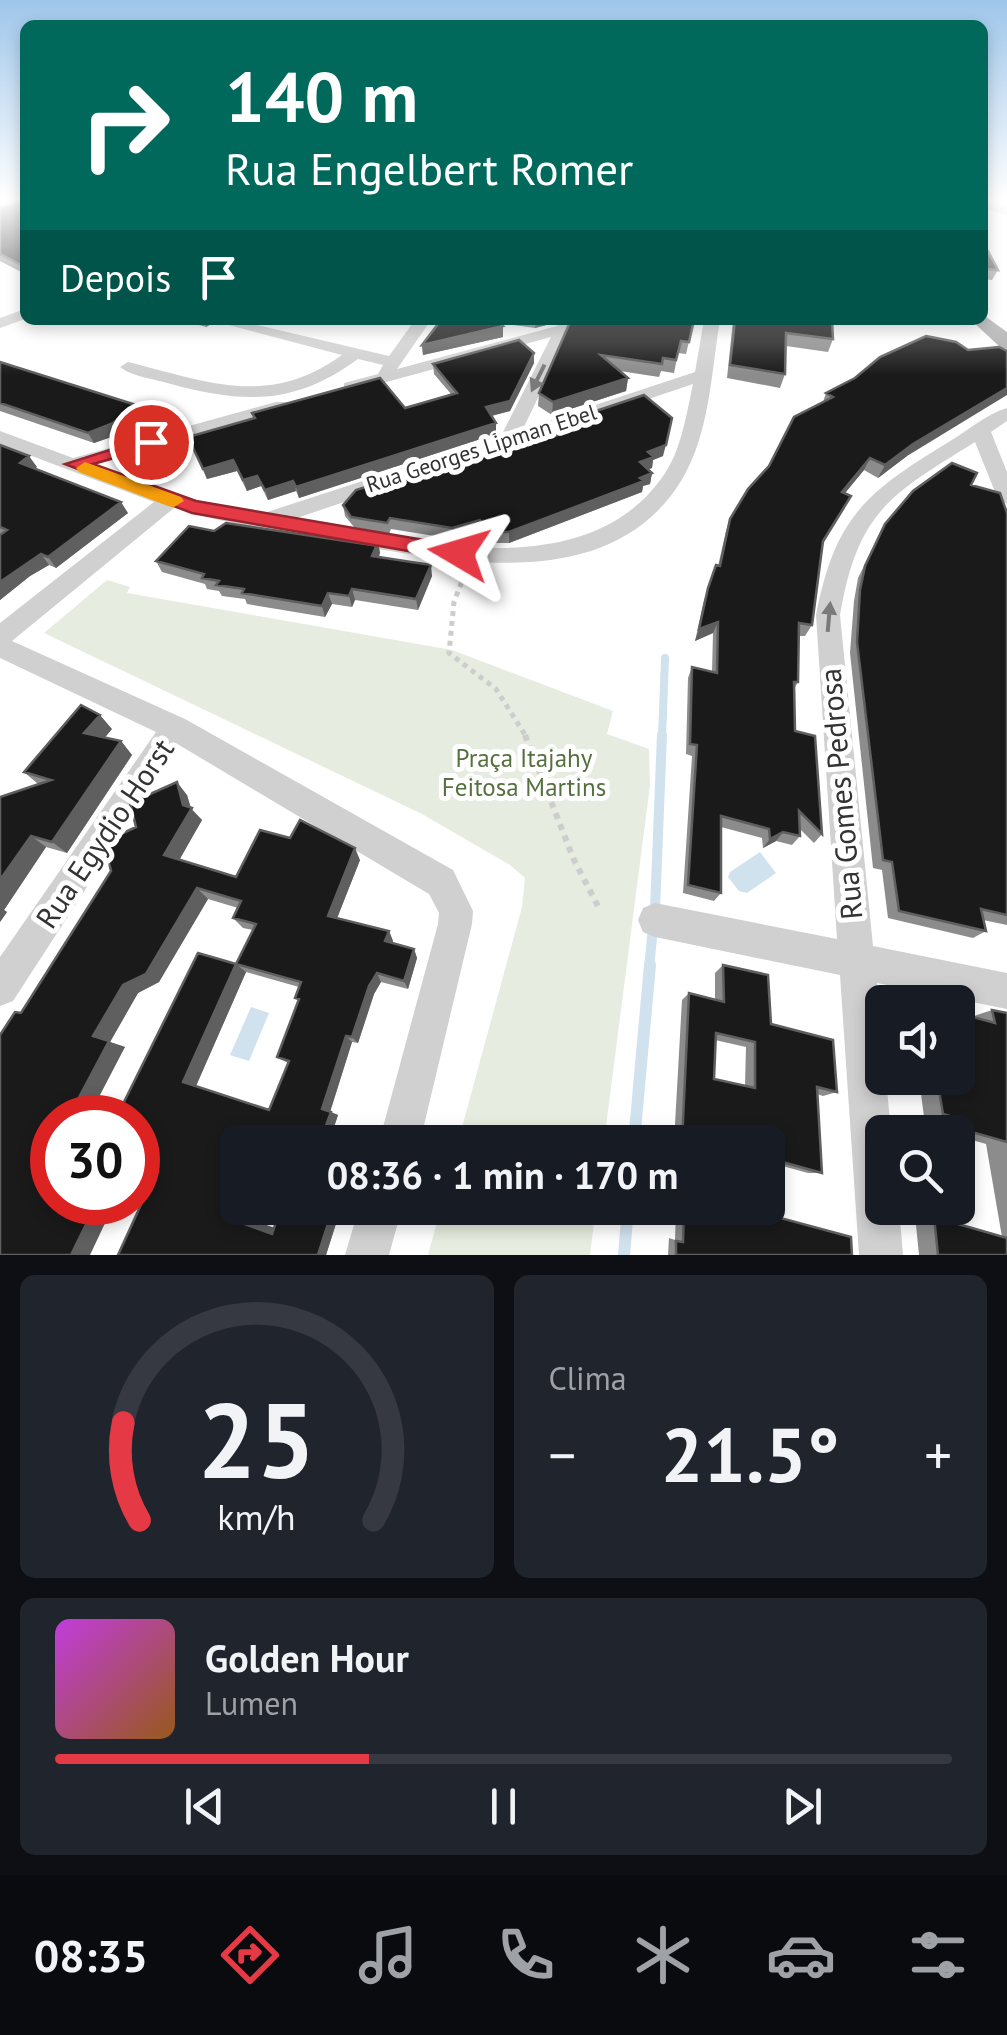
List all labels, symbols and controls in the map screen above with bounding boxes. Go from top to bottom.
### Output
text: 140 m [225,51,418,141]
icon: right [60,60,190,190]
text: Rua Engelbert Romer [225,139,633,197]
icon: arrive [191,250,246,305]
text: Depois [60,253,171,302]
one-way arrow [530,364,547,393]
street label: Rua Georges Lipman Ebel [362,397,600,498]
pin [109,400,194,485]
icon: arrive [124,415,179,470]
position arrow [407,501,511,605]
one-way arrow [821,601,837,632]
street label: Rua Gomes Pedrosa [810,667,870,921]
street label: Rua Egydio Horst [26,731,182,935]
park label: Praça Itajahy Feitosa Martins [442,742,606,803]
map controls [865,985,975,1225]
button: sound [865,985,975,1095]
speed limit sign: 30 [30,1095,160,1225]
button: search [865,1115,975,1225]
text: 08:36 · 1 min · 170 m [327,1150,678,1199]
text: Clima [549,1357,627,1399]
text: 25 [198,1372,316,1507]
text: 21.5° [661,1406,840,1503]
text: − [549,1419,576,1490]
text: + [924,1419,952,1490]
text: km/h [218,1494,296,1540]
text: Golden Hour [205,1633,409,1682]
text: Lumen [205,1682,298,1724]
icon: previous [177,1779,232,1834]
icon: pause [476,1779,531,1834]
icon: next [775,1779,830,1834]
icon: directions [215,1920,285,1990]
icon: music [353,1920,423,1990]
icon: phone [491,1920,561,1990]
icon: climate [628,1920,698,1990]
icon: car [766,1920,836,1990]
icon: filters [903,1920,973,1990]
text: 08:35 [34,1926,148,1984]

